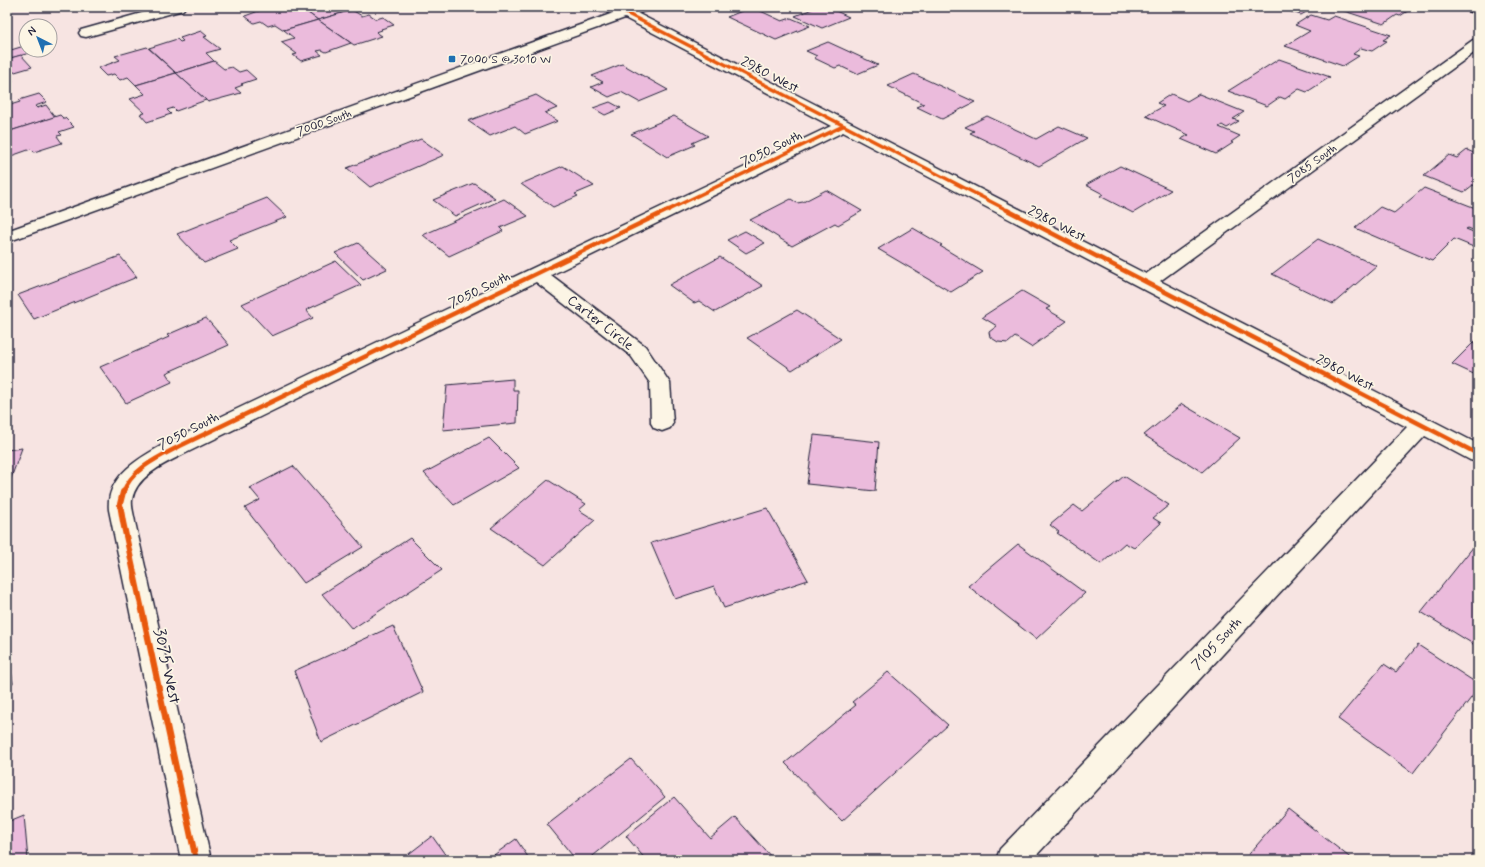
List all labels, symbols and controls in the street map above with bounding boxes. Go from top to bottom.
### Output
north arrow [18,18,58,58]
text: N [25,24,39,39]
place label: 7000 S @ 3010 W [460,52,551,68]
street label: 2980 West [737,53,802,97]
marker: 7000 S @ 3010 W [447,54,457,64]
street label: 7000 South [295,106,354,140]
street label: 7050 South [738,126,805,172]
street label: 7085 South [1285,141,1340,187]
street label: 2980 West [1024,202,1089,246]
street label: 7050 South [446,267,513,313]
street label: Carter Circle [564,291,637,354]
street label: 2980 West [1312,351,1377,395]
street label: 7050 South [155,408,222,454]
street label: 7105 South [1188,613,1246,674]
street label: 3075 West [148,626,186,706]

